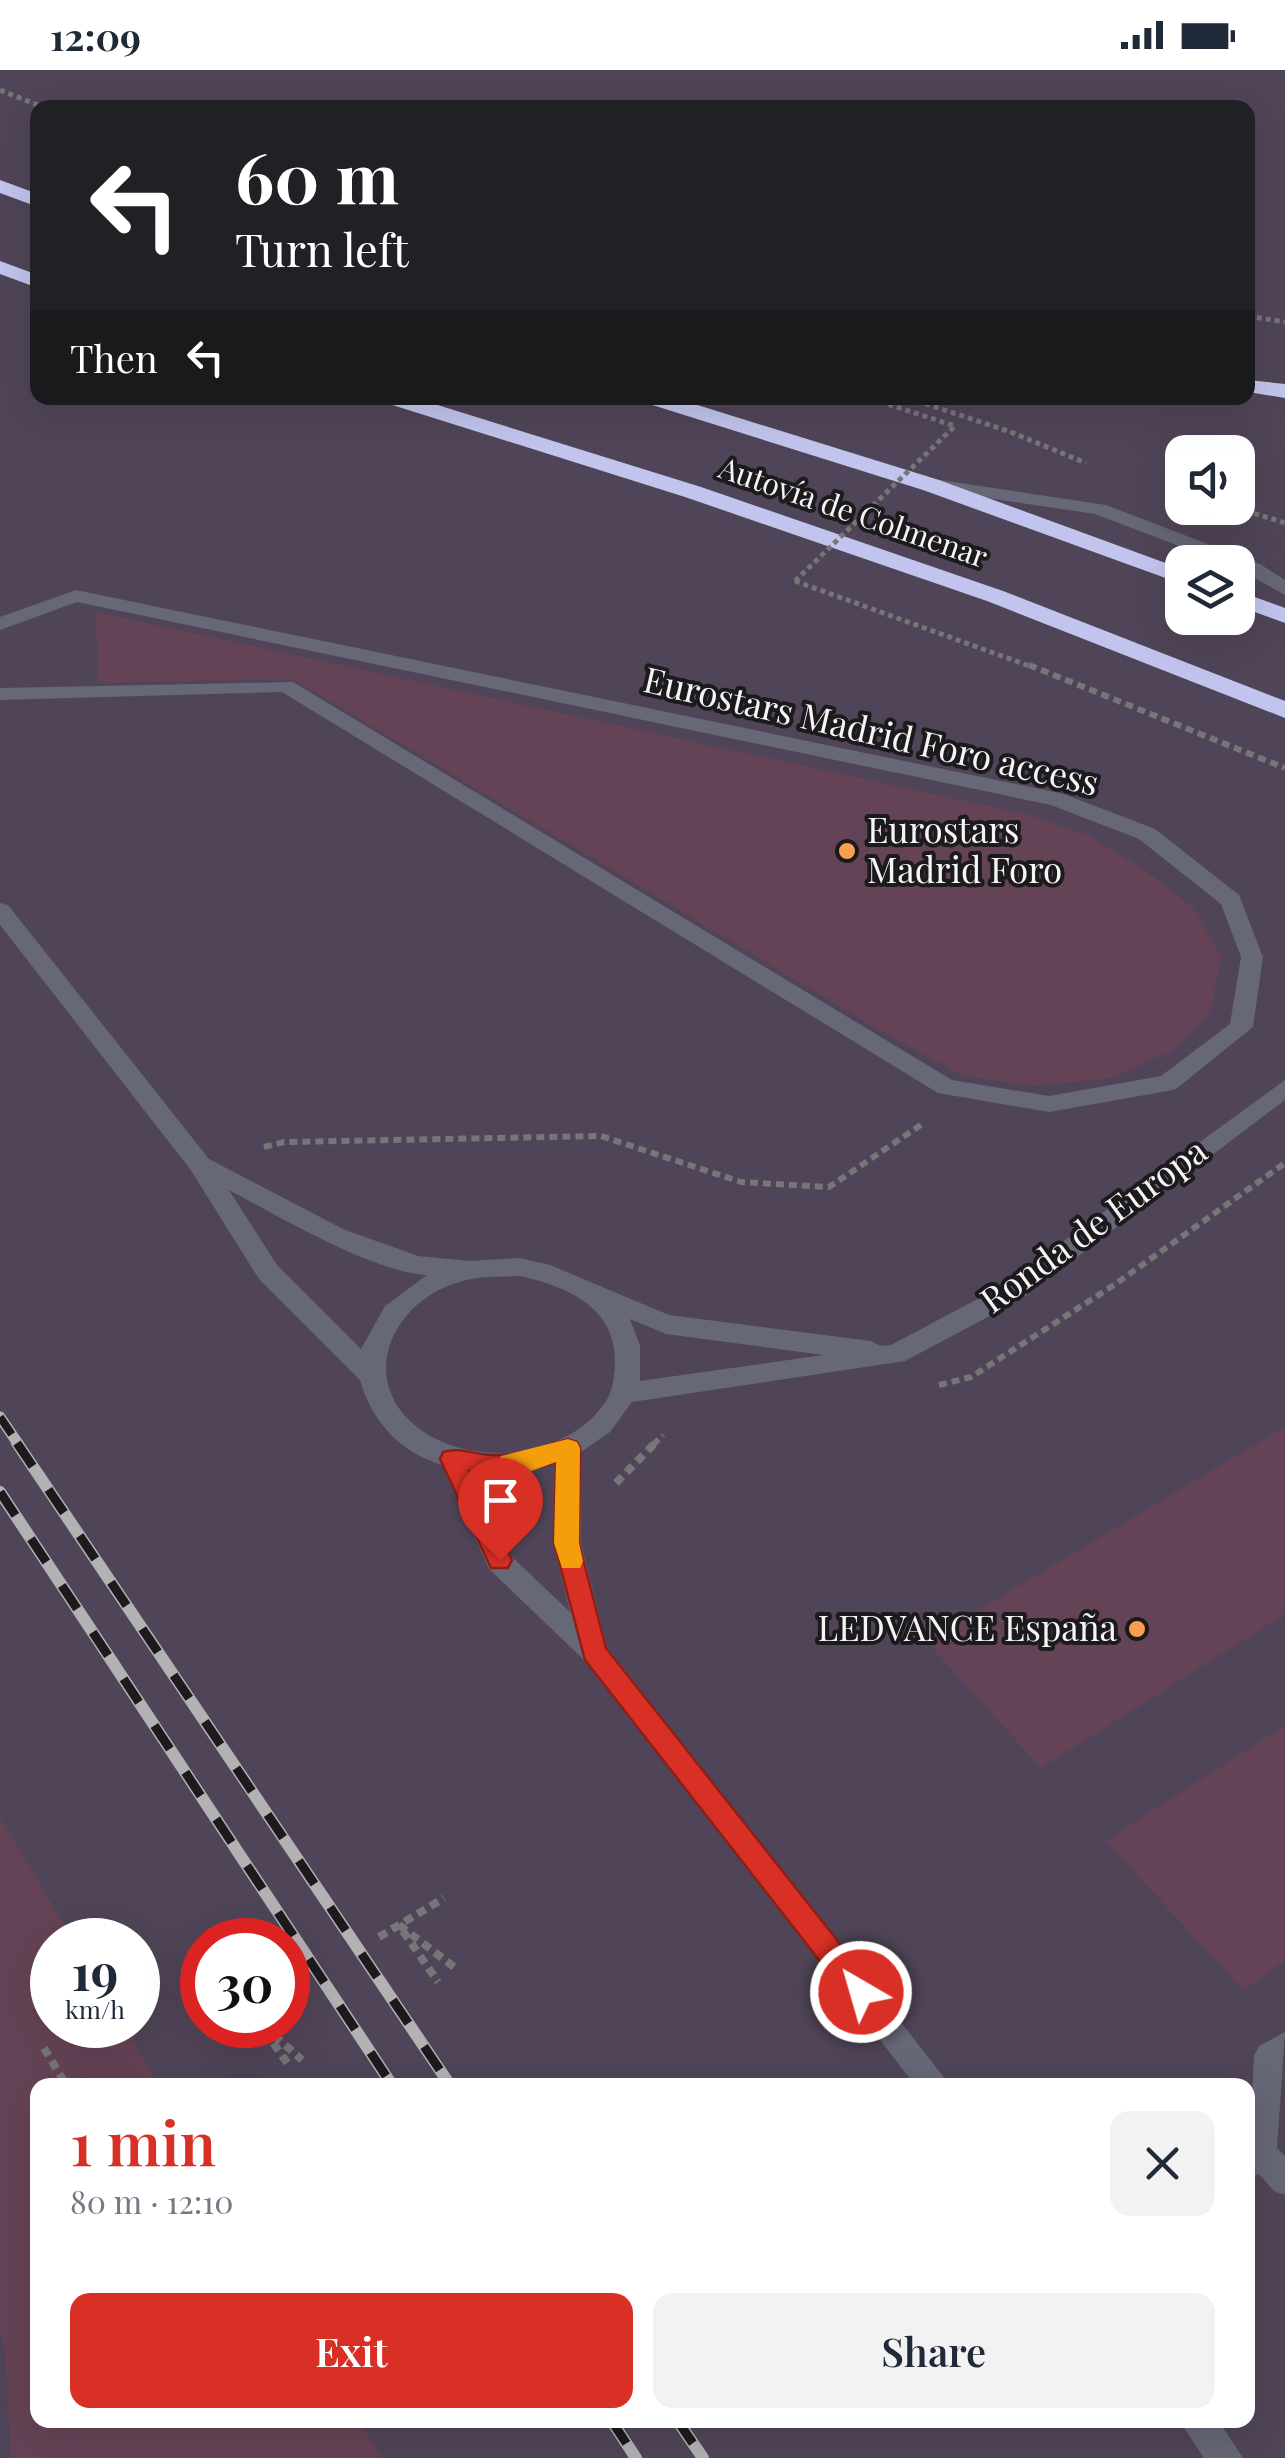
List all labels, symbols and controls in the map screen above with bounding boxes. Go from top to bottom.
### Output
text: 12:09 [50,10,141,61]
text: 60 m [235,128,399,222]
icon: left [70,140,200,270]
text: Turn left [235,218,409,278]
icon: left [178,330,233,385]
text: Then [70,332,158,383]
map controls [1165,435,1255,635]
button: sound [1165,435,1255,525]
street label: Autovía de Colmenar [713,446,993,576]
button: layers [1165,545,1255,635]
street label: Eurostars Madrid Foro access [639,654,1104,805]
place label: Eurostars Madrid Foro [867,805,1062,892]
marker: Eurostars Madrid Foro [836,840,858,862]
street label: Ronda de Europa [970,1126,1216,1322]
pin [458,1458,543,1561]
icon: arrive [473,1473,528,1528]
place label: LEDVANCE España [818,1603,1118,1650]
marker: LEDVANCE España [1126,1618,1148,1640]
speed limit sign: 30 [180,1918,310,2048]
text: 19 [72,1937,118,2004]
position arrow [809,1940,913,2044]
text: km/h [65,1992,125,2025]
text: 1 min [70,2101,216,2181]
button: close [1110,2111,1215,2216]
text: 80 m · 12:10 [70,2179,233,2222]
button: Exit [70,2293,633,2408]
button: Share [653,2293,1215,2408]

